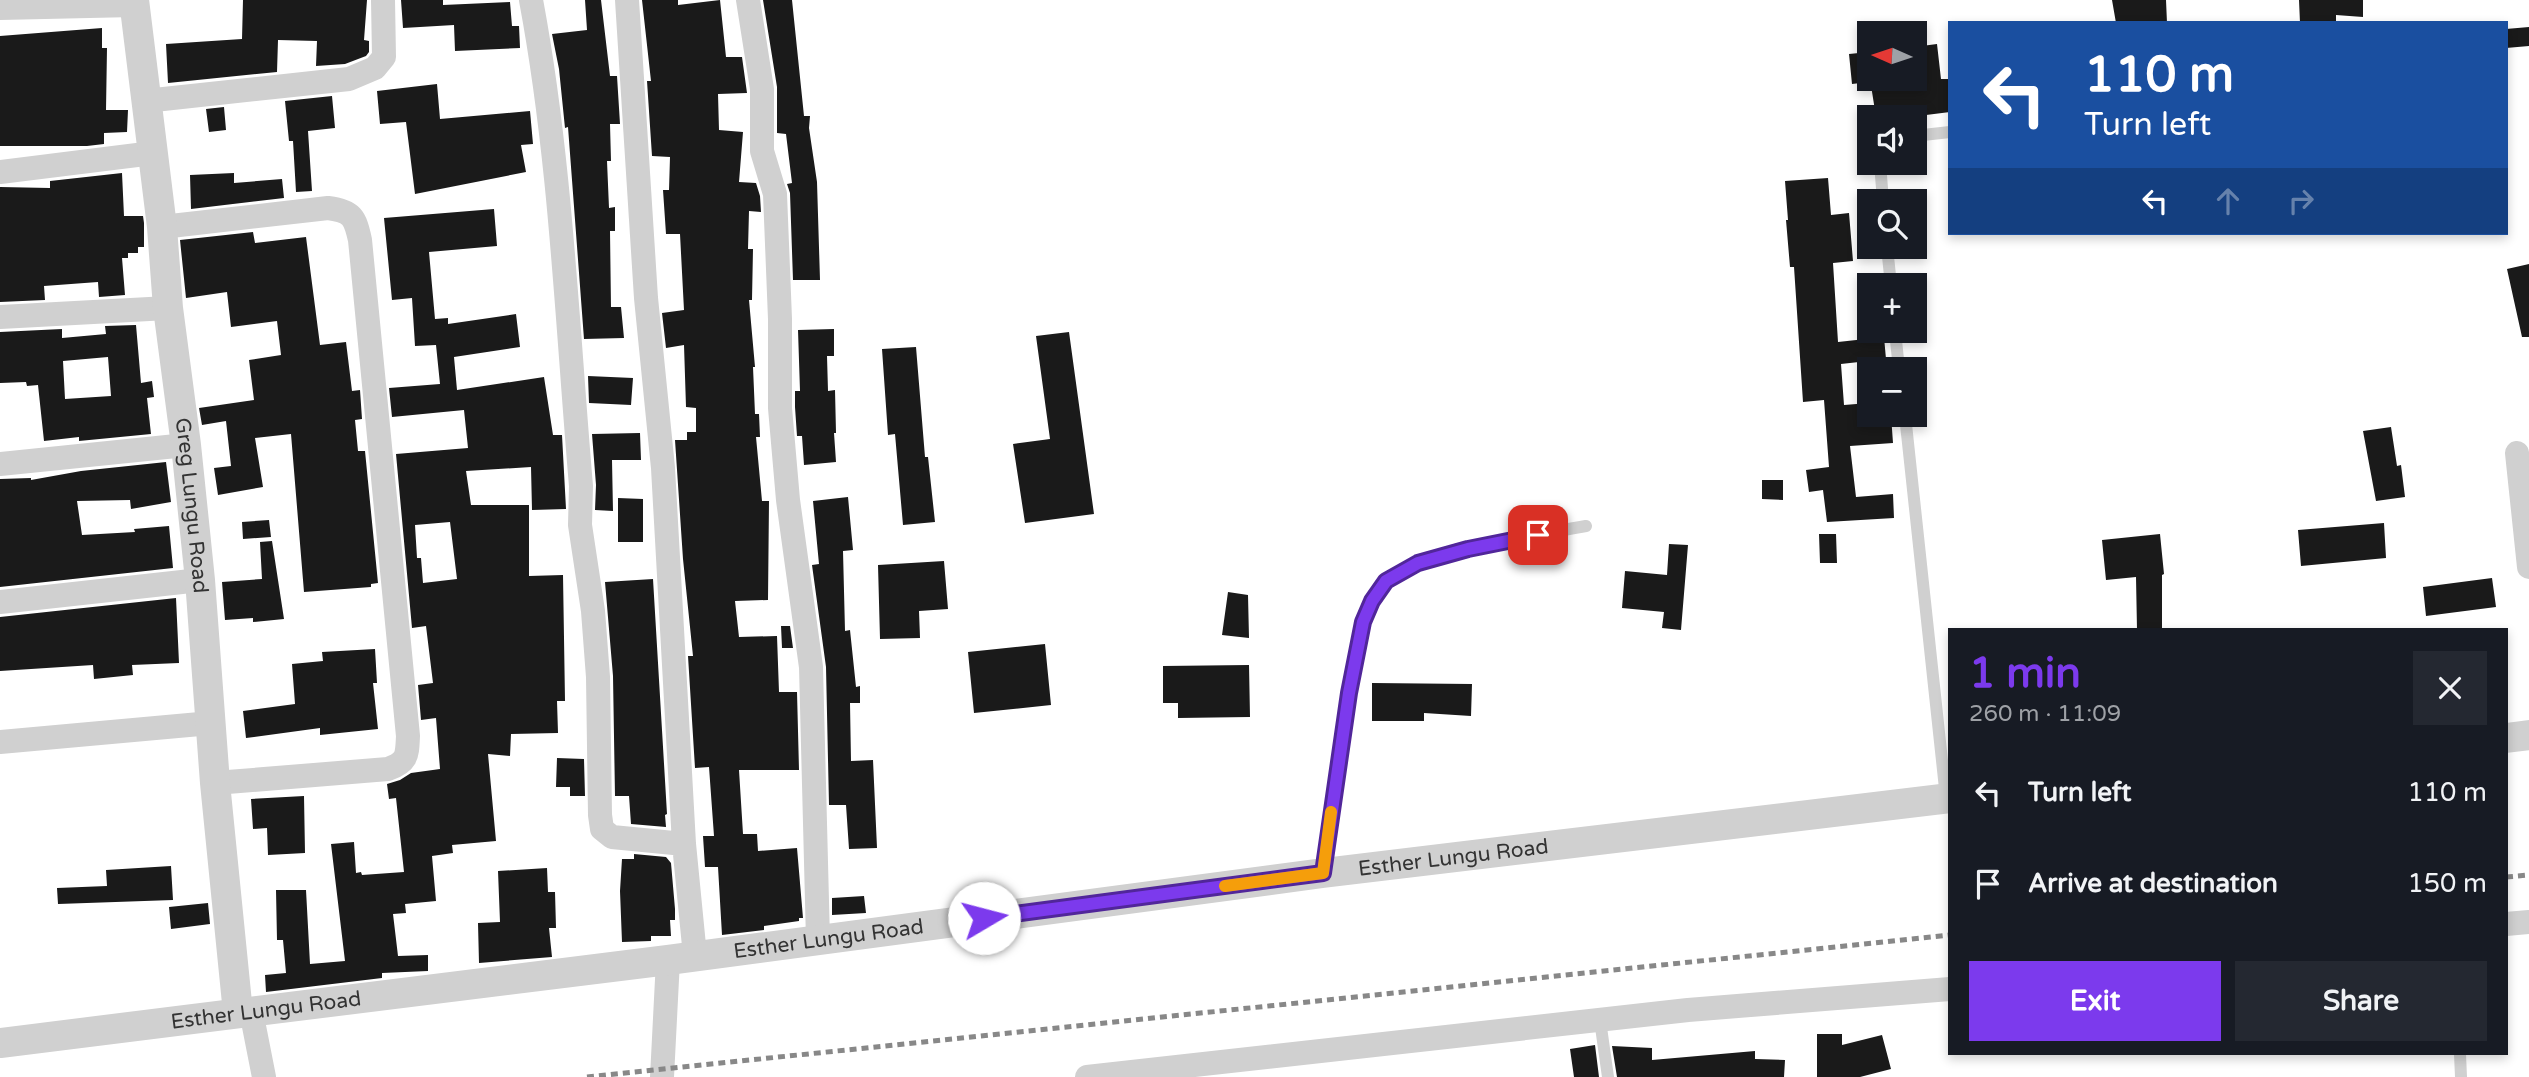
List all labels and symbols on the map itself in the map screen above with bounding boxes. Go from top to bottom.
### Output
north arrow [1857,21,1927,91]
street label: Greg Lungu Road [170,416,213,594]
pin [1508,505,1568,565]
street label: Esther Lungu Road [1357,834,1550,881]
position arrow [947,881,1021,955]
street label: Esther Lungu Road [732,914,925,964]
street label: Esther Lungu Road [169,986,363,1034]

